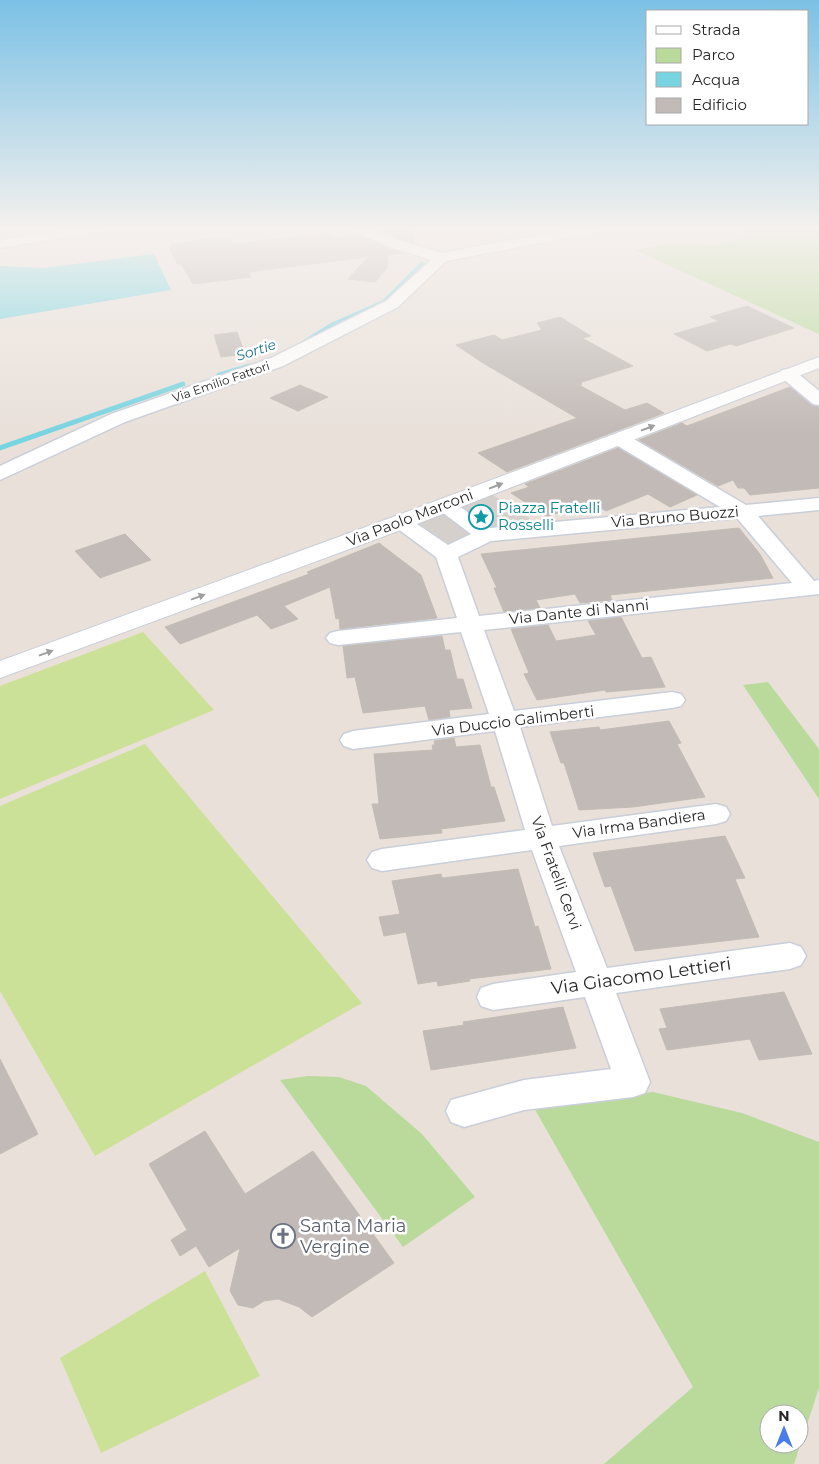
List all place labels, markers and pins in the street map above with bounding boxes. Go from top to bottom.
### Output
place label: Piazza Fratelli Rosselli [498,498,600,534]
place icon: Piazza Fratelli Rosselli [468,504,494,530]
place label: Santa Maria Vergine [300,1215,407,1258]
church icon: Santa Maria Vergine [270,1223,296,1249]

